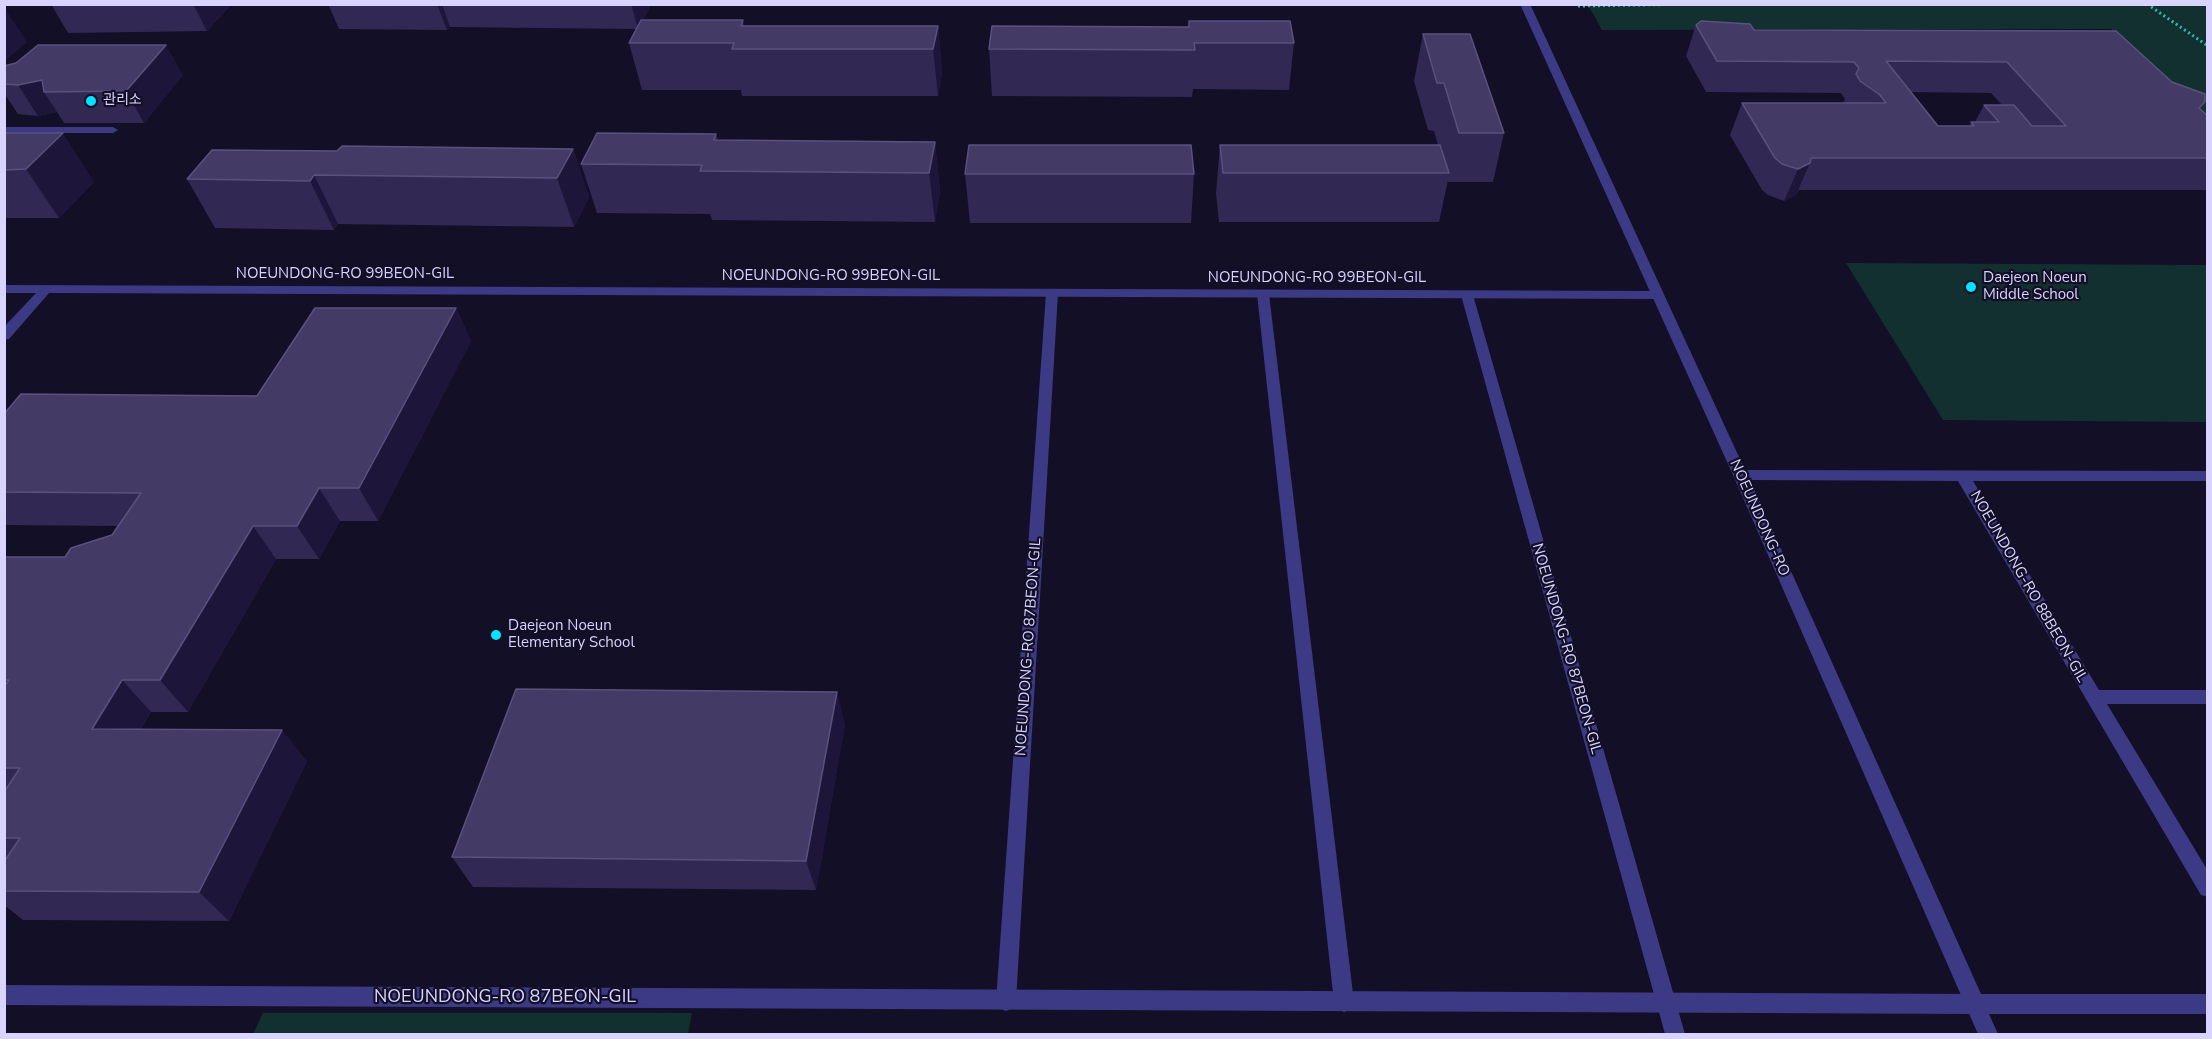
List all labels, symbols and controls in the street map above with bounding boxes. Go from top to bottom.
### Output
place label: 관리소 [103,93,142,109]
marker: 관리소 [84,94,98,108]
street label: NOEUNDONG-RO 99BEON-GIL [236,265,454,283]
street label: NOEUNDONG-RO 99BEON-GIL [722,267,940,285]
street label: NOEUNDONG-RO 99BEON-GIL [1208,269,1426,287]
place label: Daejeon Noeun Middle School [1983,269,2087,304]
marker: Daejeon Noeun Middle School [1964,280,1978,294]
street label: NOEUNDONG-RO [1725,457,1793,579]
street label: NOEUNDONG-RO 88BEON-GIL [1966,488,2090,686]
street label: NOEUNDONG-RO 87BEON-GIL [1012,537,1046,757]
street label: NOEUNDONG-RO 87BEON-GIL [1527,542,1605,756]
place label: Daejeon Noeun Elementary School [508,617,635,652]
marker: Daejeon Noeun Elementary School [489,628,503,642]
street label: NOEUNDONG-RO 87BEON-GIL [374,987,636,1009]

